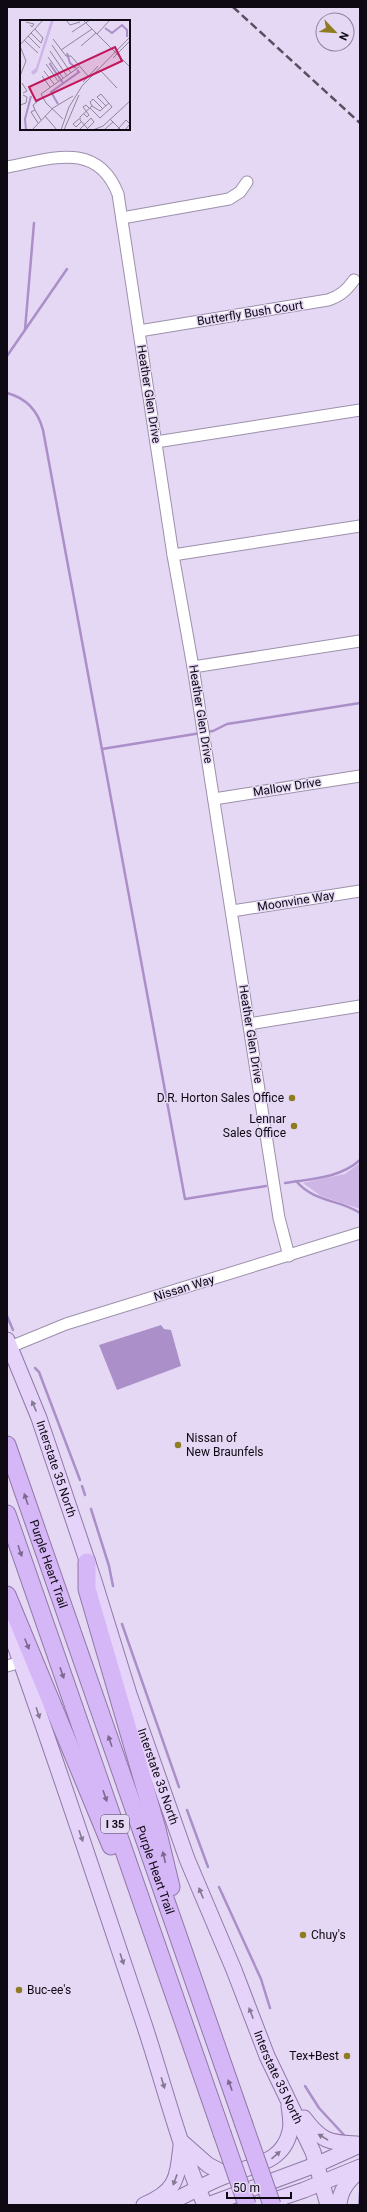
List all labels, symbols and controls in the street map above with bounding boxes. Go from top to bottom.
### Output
north arrow [315,12,355,52]
inset map [20,20,130,130]
text: N [336,30,351,42]
street label: Butterfly Bush Court [196,298,304,328]
street label: Heather Glen Drive [134,344,164,444]
street label: Heather Glen Drive [186,664,216,764]
street label: Mallow Drive [252,775,322,799]
street label: Moonvine Way [256,888,336,914]
street label: Heather Glen Drive [236,984,266,1084]
place label: D.R. Horton Sales Office [157,1091,284,1105]
marker: D.R. Horton Sales Office [287,1093,297,1103]
place label: Lennar Sales Office [223,1112,286,1140]
marker: Lennar Sales Office [289,1121,299,1131]
street label: Nissan Way [152,1272,216,1304]
one-way arrow [30,1400,36,1412]
street label: Interstate 35 North [33,1419,79,1519]
place label: Nissan of New Braunfels [186,1431,264,1459]
marker: Nissan of New Braunfels [173,1440,183,1450]
one-way arrow [23,1493,29,1505]
street label: Purple Heart Trail [27,1518,70,1610]
one-way arrow [17,1545,23,1557]
one-way arrow [25,1638,31,1650]
one-way arrow [60,1668,66,1680]
one-way arrow [35,1708,41,1720]
street label: Interstate 35 North [135,1726,181,1826]
one-way arrow [107,1735,113,1747]
one-way arrow [102,1791,108,1803]
road number: I 35 [101,1815,129,1833]
street label: Purple Heart Trail [133,1824,177,1916]
one-way arrow [78,1830,84,1842]
one-way arrow [160,1851,166,1863]
one-way arrow [198,1888,204,1899]
place label: Chuy's [311,1928,346,1942]
marker: Chuy's [298,1930,308,1940]
one-way arrow [120,1954,126,1966]
place label: Buc-ee's [27,1983,71,1997]
marker: Buc-ee's [14,1985,24,1995]
one-way arrow [247,2007,253,2019]
street label: Interstate 35 North [251,2029,305,2126]
place label: Tex+Best [289,2049,339,2063]
marker: Tex+Best [342,2051,352,2061]
one-way arrow [160,2077,166,2089]
one-way arrow [227,2079,233,2091]
one-way arrow [317,2134,329,2141]
one-way arrow [270,2151,281,2160]
one-way arrow [172,2174,178,2186]
scale bar [227,2174,291,2200]
text: 50 m [233,2181,260,2195]

